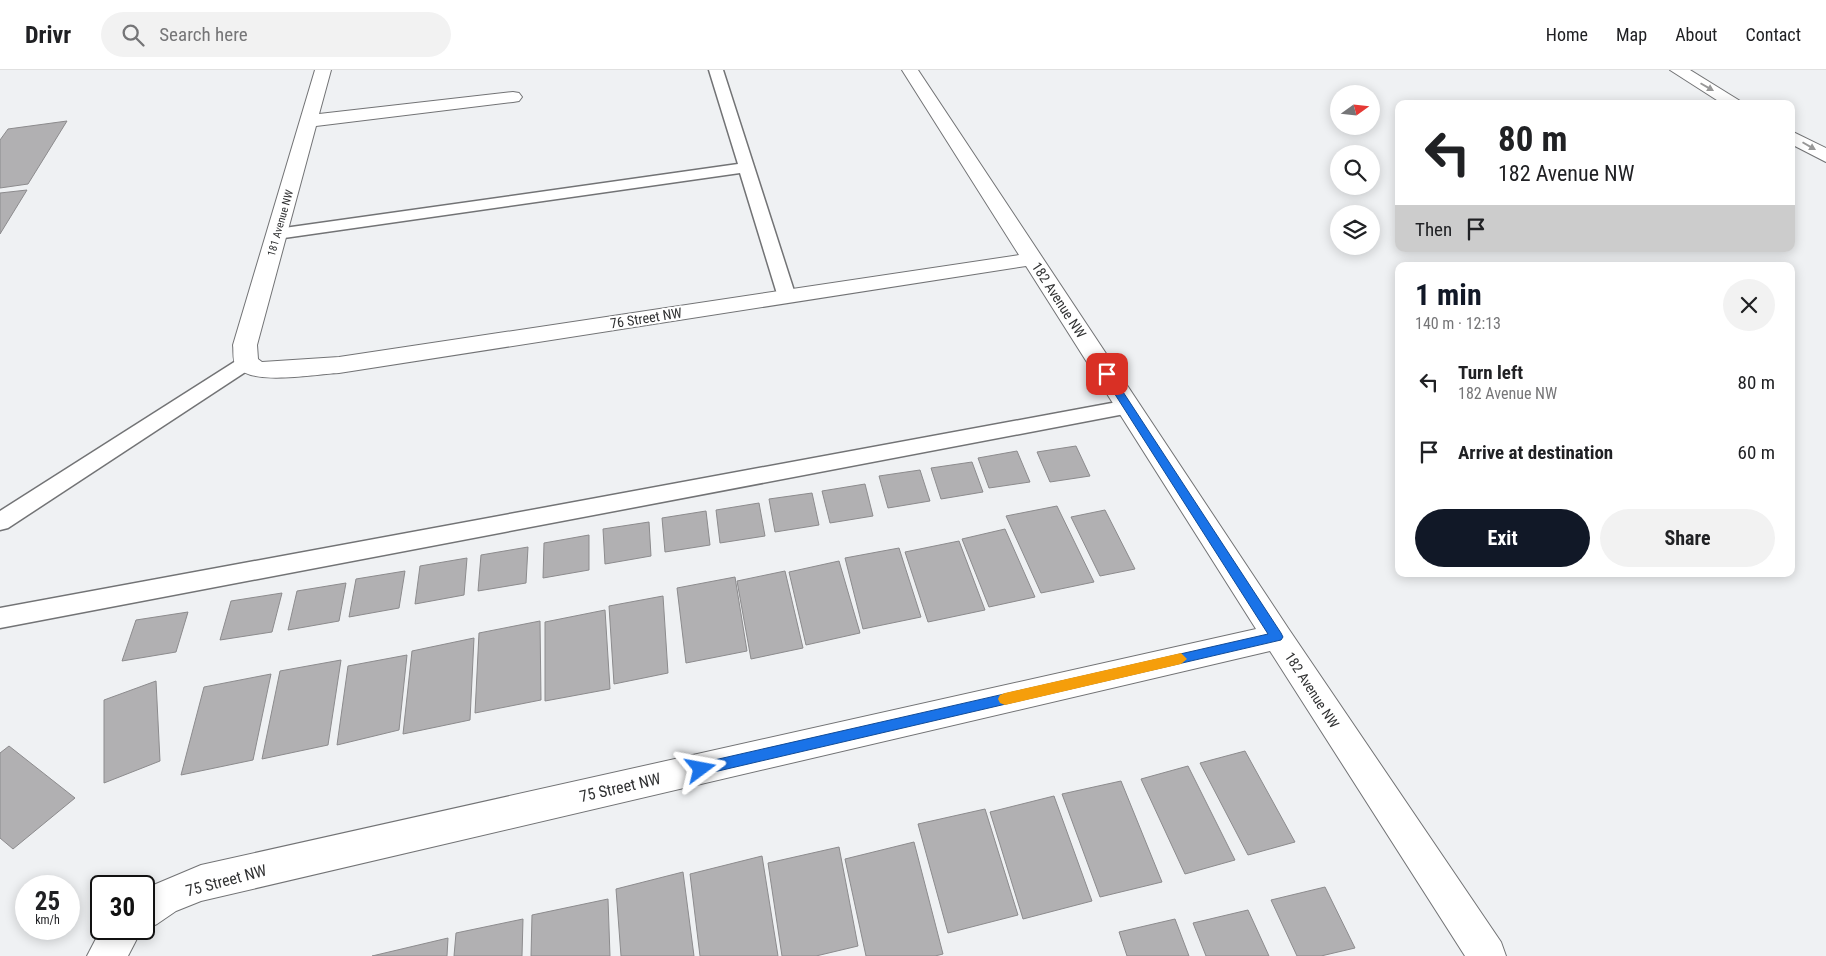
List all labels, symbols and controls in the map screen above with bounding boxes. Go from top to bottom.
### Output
search box [101,12,451,57]
text: Drivr [25,21,71,49]
icon: search [119,21,147,49]
text: Search here [159,23,248,46]
text: Home [1546,24,1588,45]
text: Map [1616,24,1647,45]
text: About [1675,24,1717,45]
text: Contact [1745,24,1801,45]
one-way arrow [1700,82,1713,91]
north arrow [1330,85,1380,135]
map controls [1330,85,1380,255]
text: 80 m [1498,119,1567,160]
icon: left [1415,120,1480,185]
one-way arrow [1802,142,1815,151]
button: search [1330,145,1380,195]
text: 182 Avenue NW [1498,161,1634,186]
street label: 181 Avenue NW [265,188,296,258]
button: layers [1330,205,1380,255]
icon: arrive [1462,215,1490,243]
text: Then [1415,218,1452,241]
street label: 182 Avenue NW [1029,259,1090,341]
text: 1 min [1415,277,1482,312]
button: close [1723,279,1775,331]
street label: 76 Street NW [609,304,683,332]
text: 140 m · 12:13 [1415,314,1501,333]
pin [1086,353,1128,395]
icon: arrive [1093,360,1121,388]
text: Turn left [1458,361,1523,384]
icon: left [1415,368,1443,396]
text: 80 m [1738,371,1775,394]
text: 182 Avenue NW [1458,384,1557,403]
icon: arrive [1415,438,1443,466]
text: Arrive at destination [1458,441,1613,464]
text: 60 m [1738,441,1775,464]
button: Exit [1415,509,1590,567]
button: Share [1600,509,1775,567]
street label: 182 Avenue NW [1282,649,1343,731]
position arrow [674,742,726,794]
street label: 75 Street NW [578,769,663,806]
street label: 75 Street NW [184,861,269,900]
speed limit sign: 30 [90,875,155,940]
text: 25 [35,887,60,916]
text: km/h [35,913,60,927]

